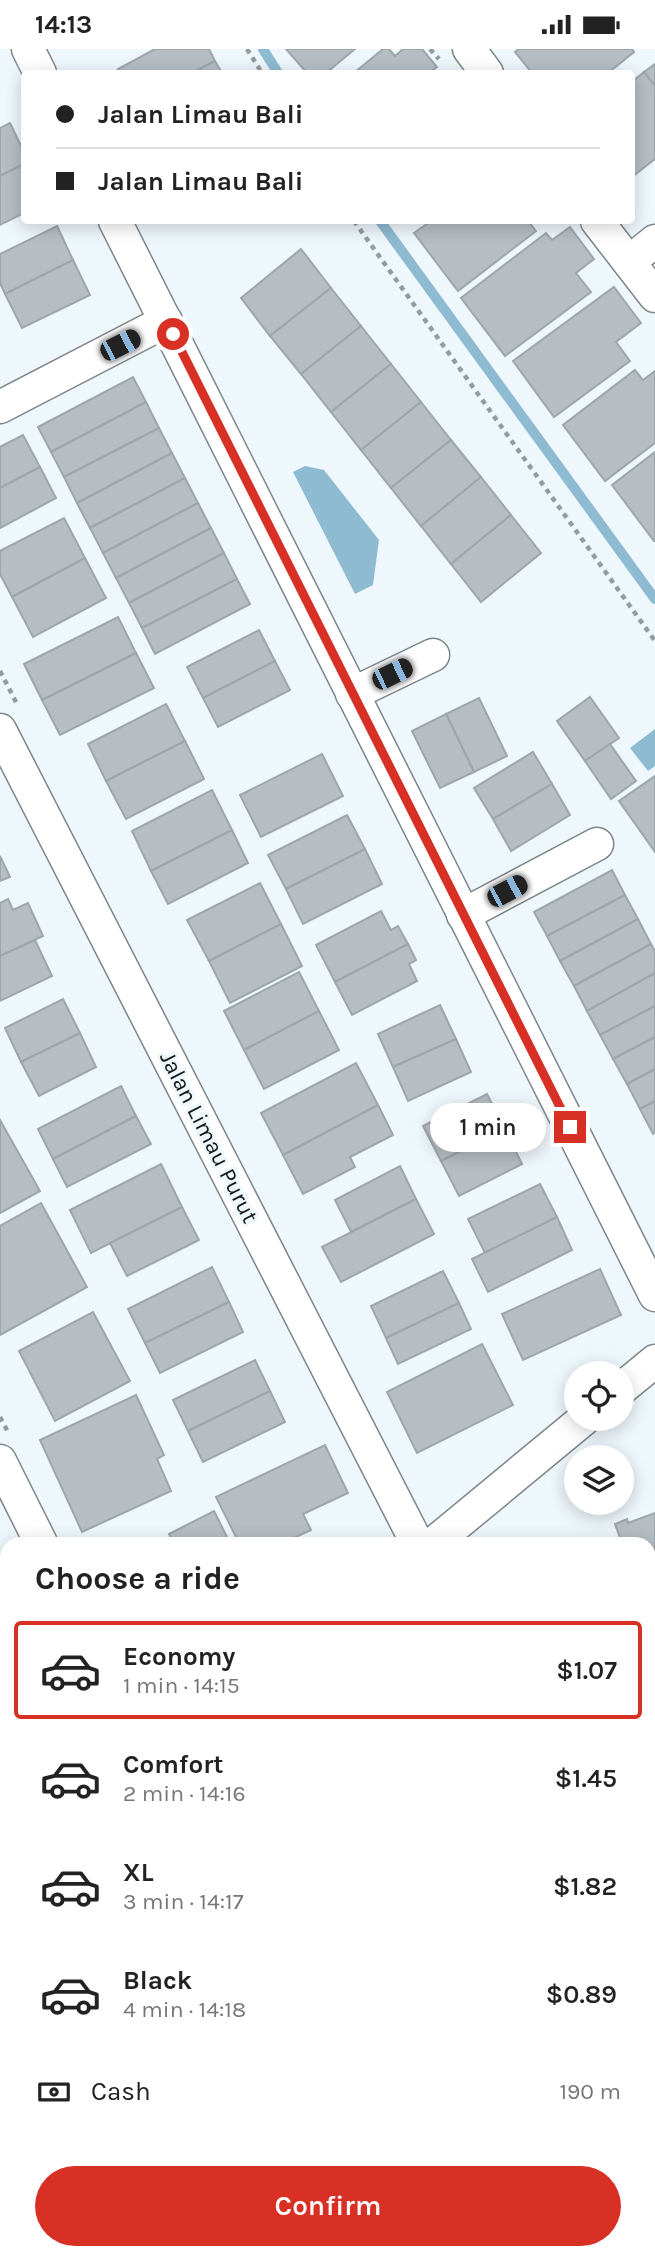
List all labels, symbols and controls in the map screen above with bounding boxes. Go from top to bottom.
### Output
text: 14:13 [35,9,92,40]
text: Jalan Limau Bali [98,99,303,130]
text: Jalan Limau Bali [98,166,303,197]
route start [157,318,189,350]
car [97,326,144,364]
car [369,655,416,693]
car [484,872,531,910]
street label: Jalan Limau Purut [154,1047,264,1228]
callout: 1 min [430,1103,546,1151]
route end [554,1111,586,1143]
text: 1 min [459,1114,517,1141]
map controls [564,1361,634,1515]
button: locate [564,1361,634,1431]
button: layers [564,1445,634,1515]
text: Choose a ride [35,1560,240,1597]
icon: car [39,1639,102,1702]
text: Economy [123,1641,235,1672]
text: $1.07 [556,1655,617,1686]
text: 1 min · 14:15 [123,1672,240,1699]
icon: car [39,1747,102,1810]
text: Comfort [123,1749,224,1780]
text: $1.45 [555,1763,617,1794]
text: 2 min · 14:16 [123,1780,246,1807]
icon: car [39,1855,102,1918]
text: XL [123,1857,154,1888]
text: $1.82 [553,1871,617,1902]
text: 3 min · 14:17 [123,1888,243,1915]
icon: car [39,1963,102,2026]
text: Black [123,1965,192,1996]
text: $0.89 [546,1979,617,2010]
text: 4 min · 14:18 [123,1996,246,2023]
icon: cash [35,2073,73,2111]
text: Cash [91,2076,151,2107]
text: 190 m [559,2078,621,2105]
button: Confirm [35,2166,621,2246]

